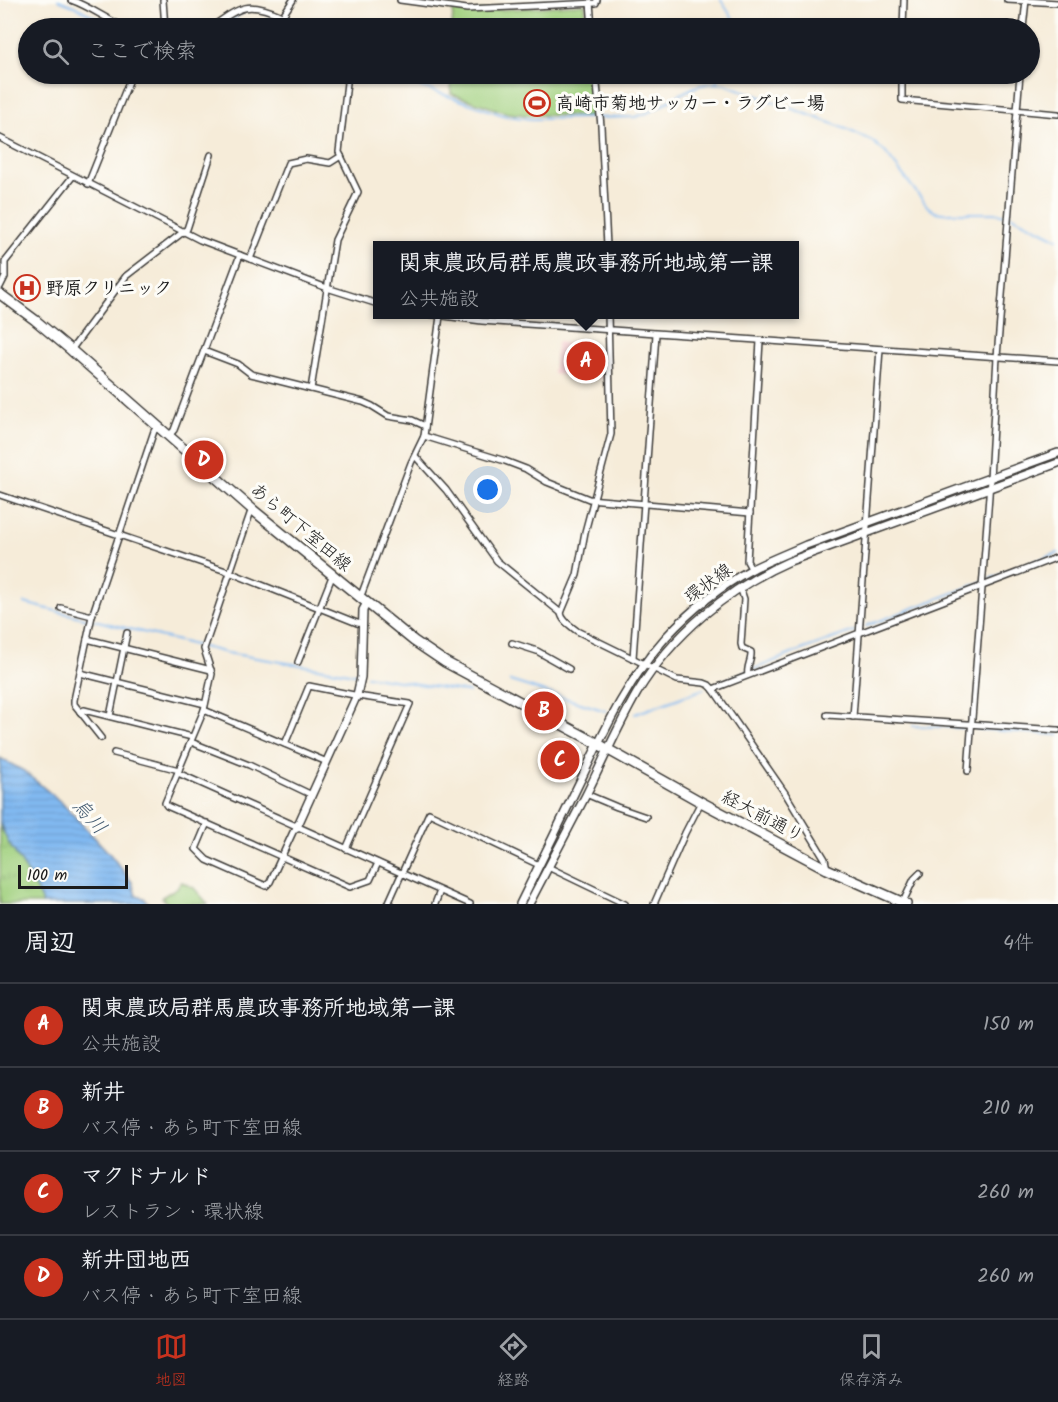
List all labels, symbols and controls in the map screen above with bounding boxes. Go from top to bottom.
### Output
search box [18,18,1040,84]
icon: search [39,35,72,68]
text: ここで検索 [87,35,197,70]
sports icon: 高崎市菊地サッカー・ラグビー場 [522,88,552,118]
place label: 高崎市菊地サッカー・ラグビー場 [556,90,825,119]
popup [373,241,799,319]
text: 関東農政局群馬農政事務所地域第一課 [399,247,773,282]
hospital icon: 野原クリニック [12,273,42,303]
place label: 野原クリニック [46,275,172,304]
text: 公共施設 [399,284,479,316]
pin: A [566,338,606,384]
pin: D [184,438,224,482]
your location [473,475,502,504]
street label: あら町下室田線 [242,477,358,580]
street label: 環状線 [679,557,739,612]
pin: B [524,688,564,734]
pin: C [540,738,580,783]
street label: 経大前通り [716,783,809,851]
water label: 烏川 [63,792,114,843]
scale bar [18,862,128,890]
text: 100 m [27,863,67,888]
text: 周辺 [24,923,76,965]
text: 4件 [1003,928,1034,960]
text: 関東農政局群馬農政事務所地域第一課 [81,992,455,1027]
text: A [37,1009,50,1041]
text: 150 m [983,1009,1034,1041]
text: 公共施設 [81,1029,161,1061]
text: 新井 [81,1076,125,1111]
text: B [37,1093,50,1125]
text: 210 m [982,1093,1034,1125]
text: バス停 · あら町下室田線 [81,1113,302,1145]
text: マクドナルド [81,1160,212,1195]
text: C [37,1177,50,1209]
text: 260 m [977,1177,1034,1209]
text: レストラン · 環状線 [81,1197,263,1229]
text: 新井団地西 [81,1244,191,1279]
text: D [37,1261,50,1293]
text: 260 m [977,1261,1034,1293]
text: バス停 · あら町下室田線 [81,1281,302,1313]
tab: 地図 [155,1330,188,1393]
tab: 経路 [497,1330,530,1393]
tab: 保存済み [839,1330,903,1393]

